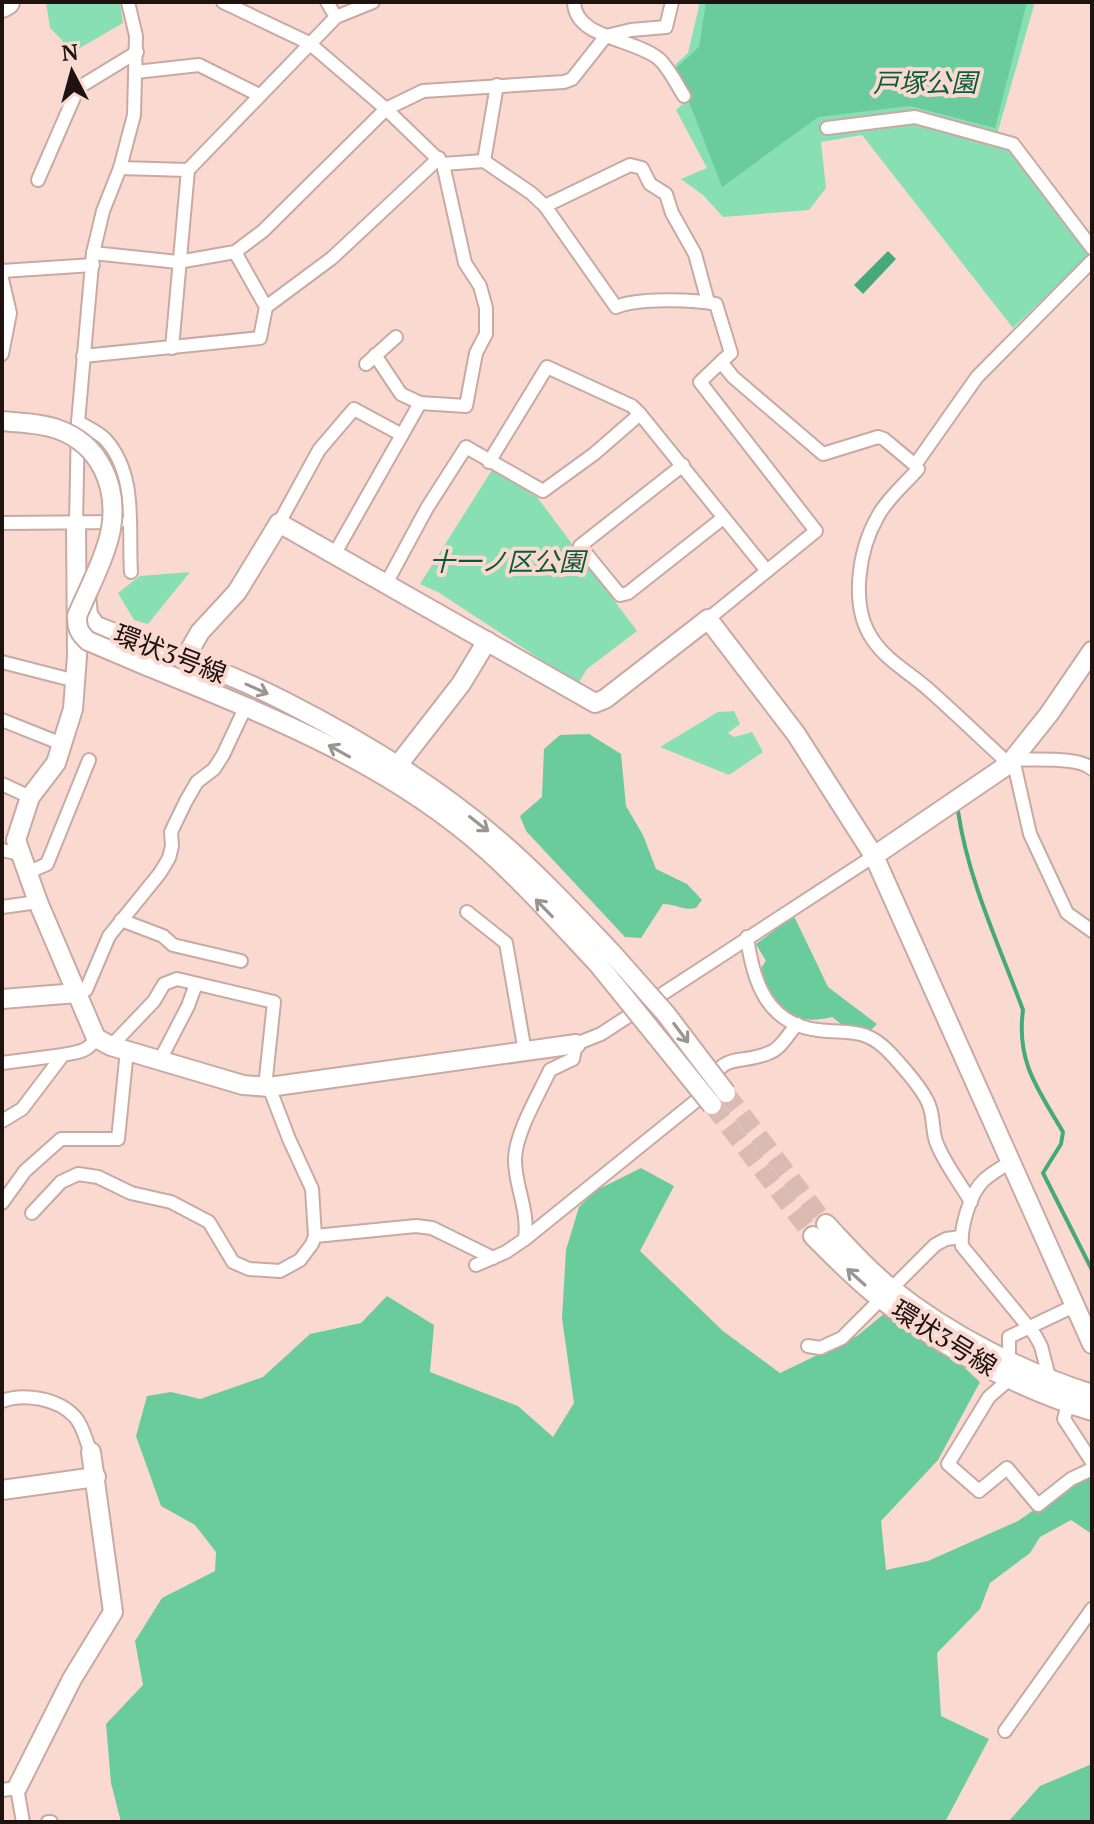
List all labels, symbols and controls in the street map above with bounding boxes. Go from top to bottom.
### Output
north arrow [32,32,112,112]
text: N [60,36,80,67]
park label: 戸塚公園 [873,65,981,99]
park label: 十一ノ区公園 [429,544,589,578]
street label: 環状3号線 [109,616,231,690]
one-way arrow [245,682,269,697]
one-way arrow [328,743,351,759]
one-way arrow [468,816,489,833]
one-way arrow [535,898,554,918]
one-way arrow [672,1022,689,1044]
one-way arrow [846,1268,866,1286]
street label: 環状3号線 [886,1292,1004,1383]

